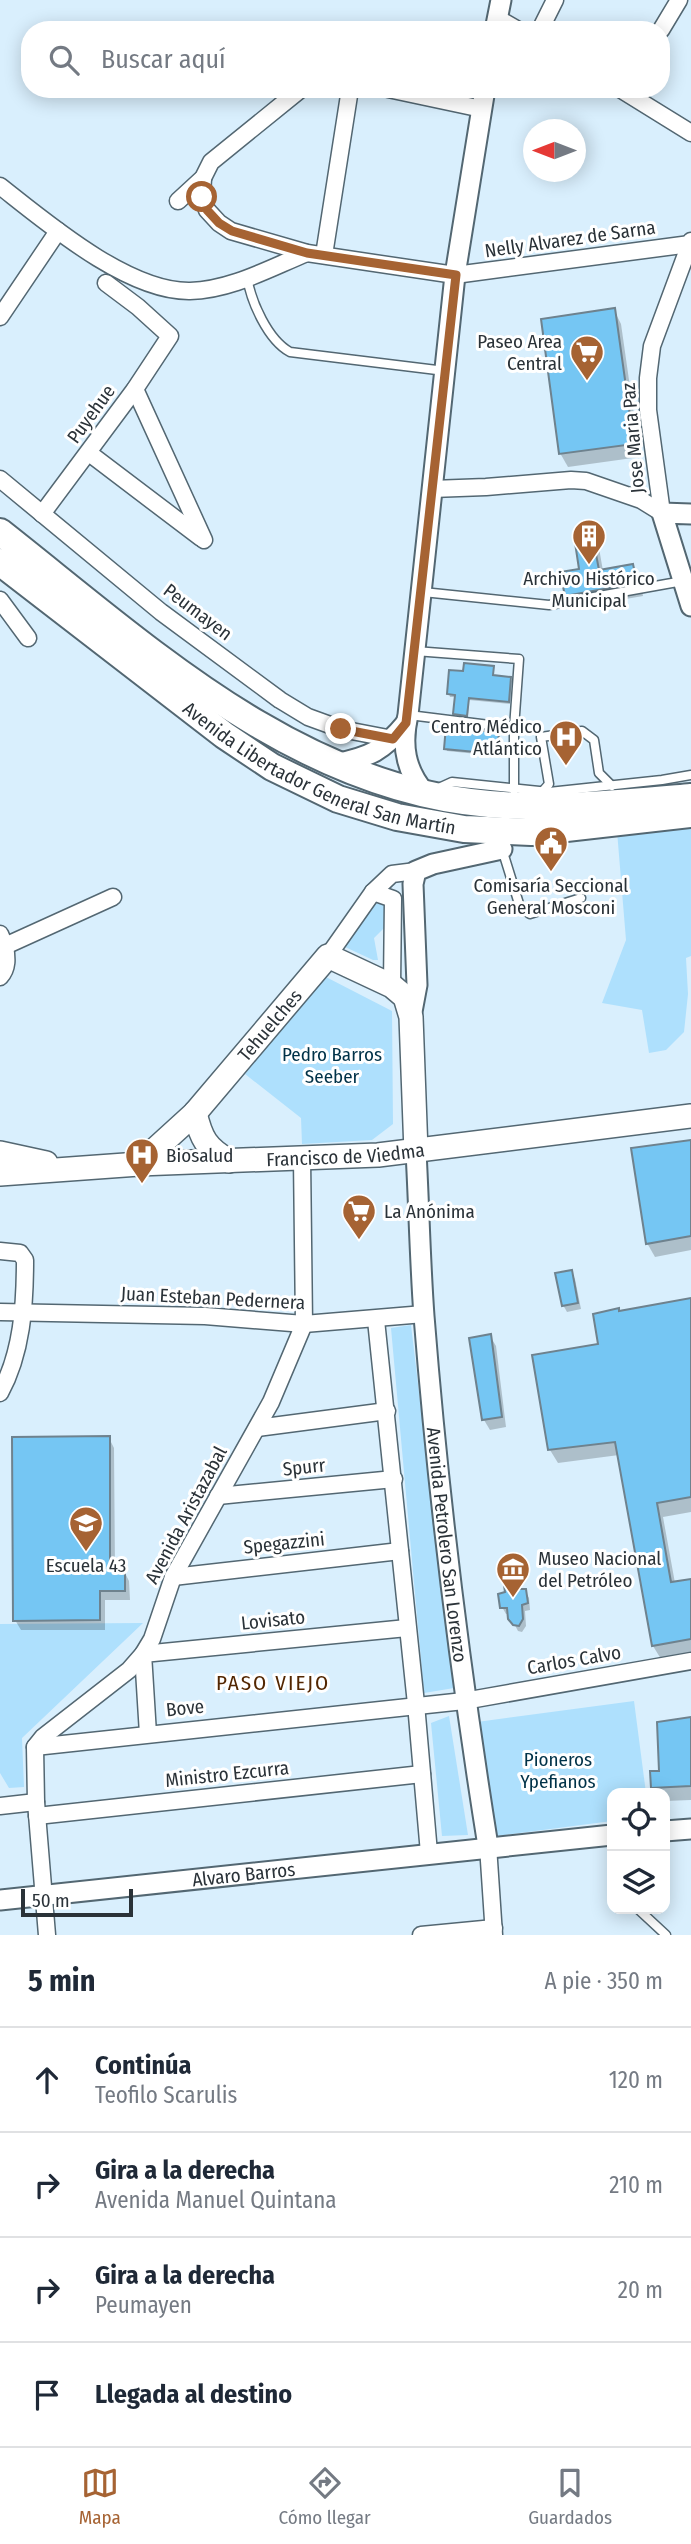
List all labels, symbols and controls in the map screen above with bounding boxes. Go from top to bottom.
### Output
search box [21,21,670,98]
icon: search [45,41,83,79]
text: Buscar aquí [101,44,226,75]
north arrow [523,119,586,182]
route start [186,181,217,212]
street label: Nelly Alvarez de Sarna [483,216,657,262]
place label: Paseo Area Central [477,330,562,375]
supermarket icon: Paseo Area Central [568,333,606,382]
street label: Puyehue [62,380,120,448]
street label: Jose Maria Paz [617,381,649,494]
building icon: Archivo Histórico Municipal [570,517,608,566]
place label: Archivo Histórico Municipal [523,567,655,612]
street label: Peumayen [159,579,237,645]
street label: Avenida Libertador General San Martín [179,696,458,839]
route end [325,713,356,744]
place label: Centro Médico Atlántico [431,715,542,760]
hospital icon: Centro Médico Atlántico [547,718,585,767]
public building icon: Comisaría Seccional General Mosconi [532,824,570,873]
place label: Comisaría Seccional General Mosconi [474,874,628,919]
street label: Tehuelches [233,984,306,1066]
park label: Pedro Barros Seeber [282,1043,382,1088]
hospital icon: Biosalud [123,1136,161,1185]
street label: Francisco de Viedma [266,1138,426,1171]
place label: Biosalud [166,1144,233,1167]
supermarket icon: La Anónima [340,1192,378,1241]
place label: La Anónima [384,1200,475,1223]
street label: Juan Esteban Pedernera [120,1282,306,1314]
street label: Avenida Petrolero San Lorenzo [422,1426,472,1664]
street label: Avenida Aristazabal [140,1442,232,1588]
street label: Spurr [282,1453,327,1481]
school or university icon: Escuela 43 [67,1504,105,1553]
street label: Spegazzini [242,1527,326,1559]
place label: Museo Nacional del Petróleo [538,1547,661,1592]
museum icon: Museo Nacional del Petróleo [494,1550,532,1599]
place label: Escuela 43 [46,1554,126,1577]
street label: Lovisato [240,1605,306,1635]
street label: Carlos Calvo [525,1640,623,1680]
district label: PASO VIEJO [216,1670,330,1696]
street label: Bove [165,1695,205,1721]
park label: Pioneros Ypefianos [520,1748,596,1793]
street label: Ministro Ezcurra [164,1756,290,1792]
map controls [607,1788,670,1914]
button: locate [607,1788,670,1851]
button: layers [607,1851,670,1914]
street label: Alvaro Barros [191,1857,296,1891]
scale bar [21,1886,133,1918]
text: 50 m [32,1889,70,1912]
text: 5 min [28,1963,95,1999]
text: A pie · 350 m [544,1967,663,1995]
text: Continúa [95,2050,192,2081]
icon: ahead [28,2061,66,2099]
text: 120 m [609,2066,663,2094]
text: Teofilo Scarulis [95,2081,237,2109]
text: Gira a la derecha [95,2155,275,2186]
icon: right [28,2166,66,2204]
text: 210 m [609,2171,663,2199]
text: Avenida Manuel Quintana [95,2186,337,2214]
text: Gira a la derecha [95,2260,275,2291]
icon: right [28,2271,66,2309]
text: 20 m [618,2276,663,2304]
text: Peumayen [95,2291,192,2319]
icon: arrive [28,2376,66,2414]
text: Llegada al destino [95,2379,292,2410]
tab: Mapa [79,2464,121,2529]
tab: Cómo llegar [278,2464,371,2529]
tab: Guardados [528,2464,612,2529]

